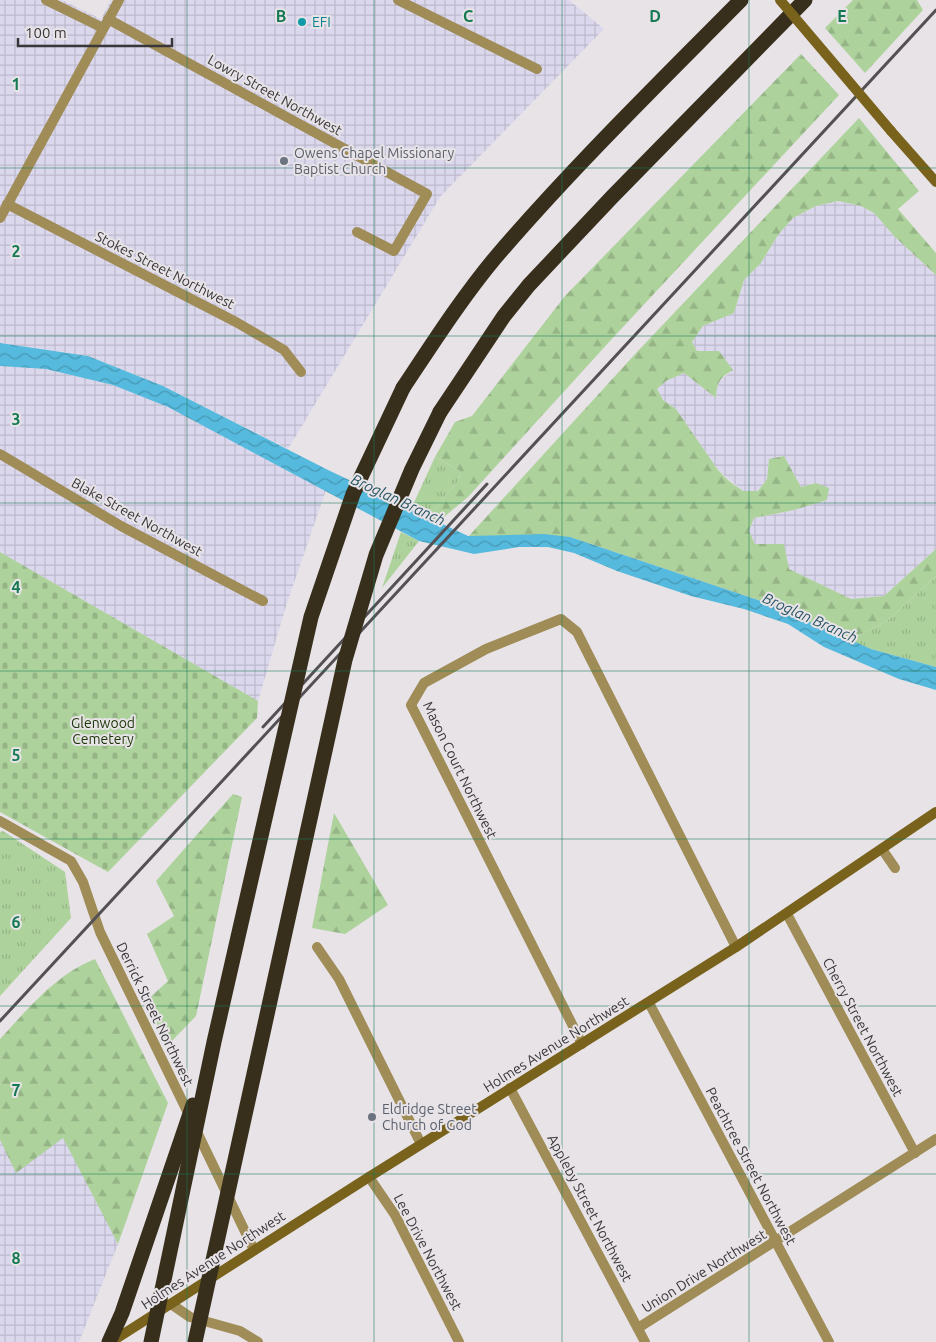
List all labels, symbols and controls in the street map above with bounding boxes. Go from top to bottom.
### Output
text: B [276,7,286,25]
text: C [463,7,473,25]
text: D [649,7,661,25]
text: E [837,7,847,25]
place label: EFI [312,14,331,30]
scale bar [18,15,171,47]
marker: EFI [296,16,308,28]
text: 100 m [25,24,67,41]
street label: Lowry Street Northwest [205,51,345,139]
text: 1 [11,75,21,93]
place label: Owens Chapel Missionary Baptist Church [294,145,454,177]
marker: Owens Chapel Missionary Baptist Church [278,155,290,167]
street label: Stokes Street Northwest [93,228,238,312]
text: 2 [11,242,21,260]
text: 3 [11,410,21,428]
water label: Broglan Branch [348,470,448,529]
street label: Blake Street Northwest [69,474,206,560]
text: 4 [11,578,21,596]
water label: Broglan Branch [760,589,860,646]
street label: Mason Court Northwest [420,699,500,842]
park label: Glenwood Cemetery [71,715,135,747]
text: 5 [11,746,21,764]
text: 6 [11,913,21,931]
street label: Derrick Street Northwest [113,940,197,1089]
street label: Cherry Street Northwest [820,955,907,1099]
street label: Holmes Avenue Northwest [480,992,632,1095]
text: 7 [11,1081,21,1099]
street label: Peachtree Street Northwest [703,1084,800,1248]
place label: Eldridge Street Church of God [382,1101,477,1133]
marker: Eldridge Street Church of God [366,1111,378,1123]
street label: Appleby Street Northwest [544,1132,636,1285]
street label: Lee Drive Northwest [391,1191,466,1313]
street label: Holmes Avenue Northwest [138,1207,288,1313]
street label: Union Drive Northwest [639,1226,770,1316]
text: 8 [11,1249,21,1267]

